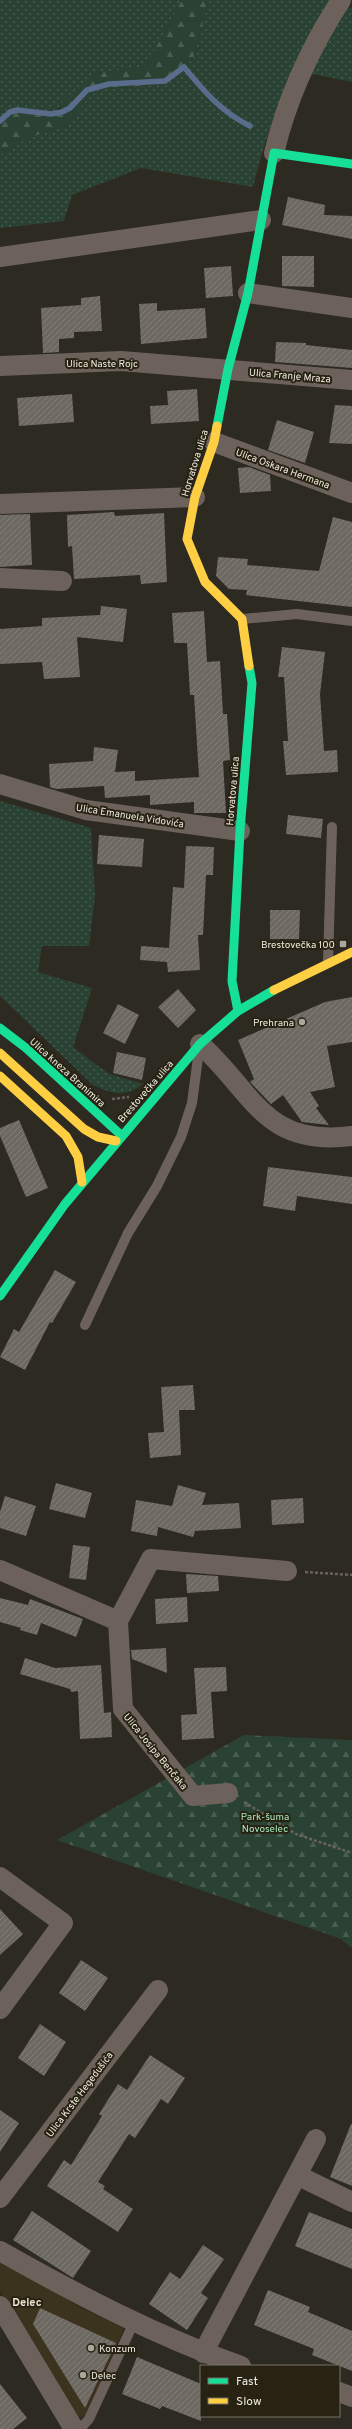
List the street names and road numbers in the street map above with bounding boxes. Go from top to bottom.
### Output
street label: Ulica Naste Rojc [66,358,138,371]
street label: Ulica Franje Mraza [248,366,331,387]
street label: Horvatova ulica [179,428,212,498]
street label: Ulica Oskara Hermana [234,446,331,492]
street label: Horvatova ulica [224,756,243,826]
street label: Ulica Emanuela Vidovića [75,802,185,831]
street label: Ulica kneza Branimira [26,1036,108,1111]
street label: Brestovečka ulica [115,1058,177,1126]
street label: Ulica Josipa Benčaka [120,1711,190,1793]
street label: Ulica Krste Hegedušića [44,2050,116,2140]

